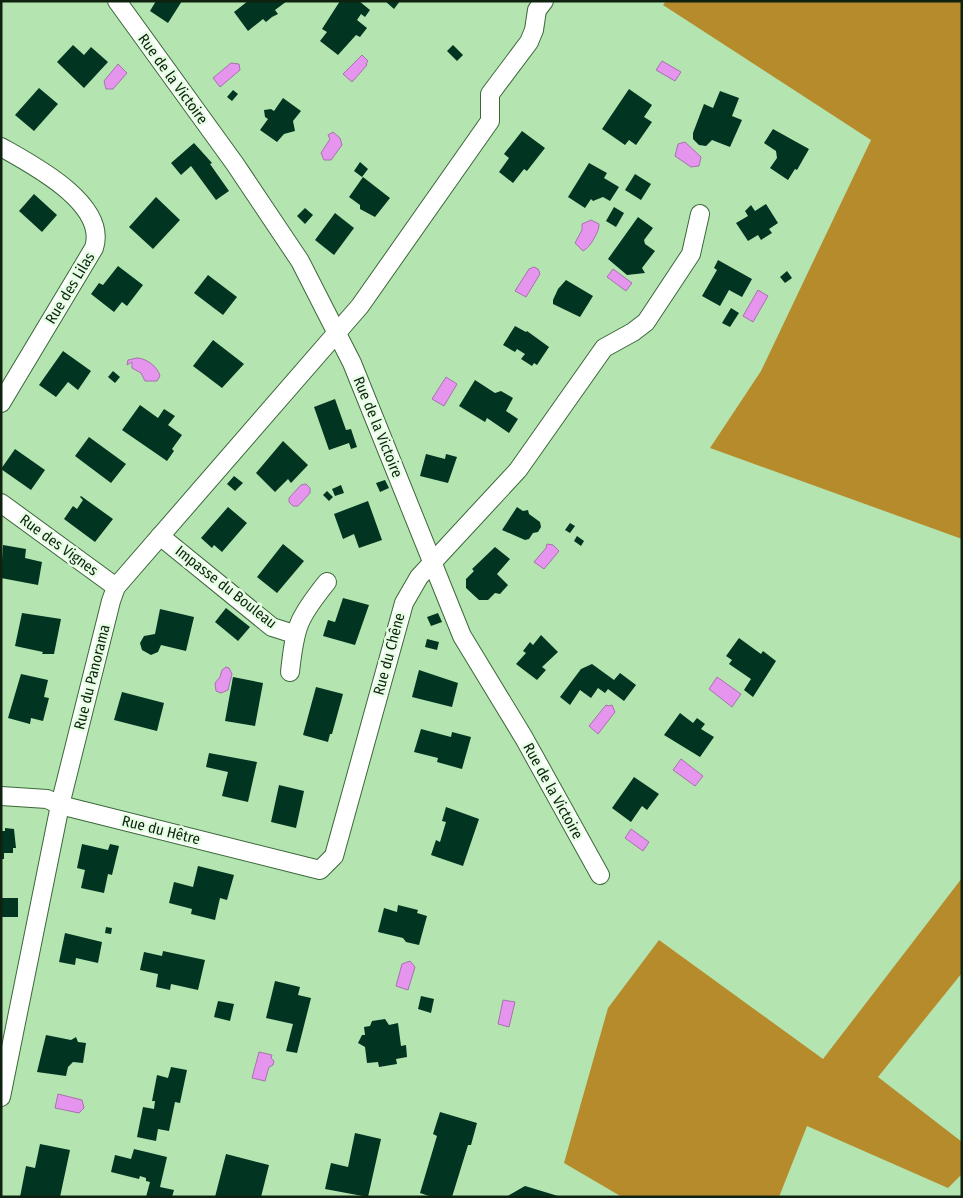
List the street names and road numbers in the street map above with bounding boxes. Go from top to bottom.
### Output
street label: Rue de la Victoire [134,30,212,128]
street label: Rue des Lilas [42,249,98,327]
street label: Rue de la Victoire [350,374,406,480]
street label: Rue des Vignes [16,511,102,579]
street label: Impasse du Bouleau [172,542,280,632]
street label: Rue du Chêne [369,611,409,697]
street label: Rue du Panorama [70,623,114,731]
street label: Rue de la Victoire [519,740,587,842]
street label: Rue du Hêtre [120,812,202,848]

